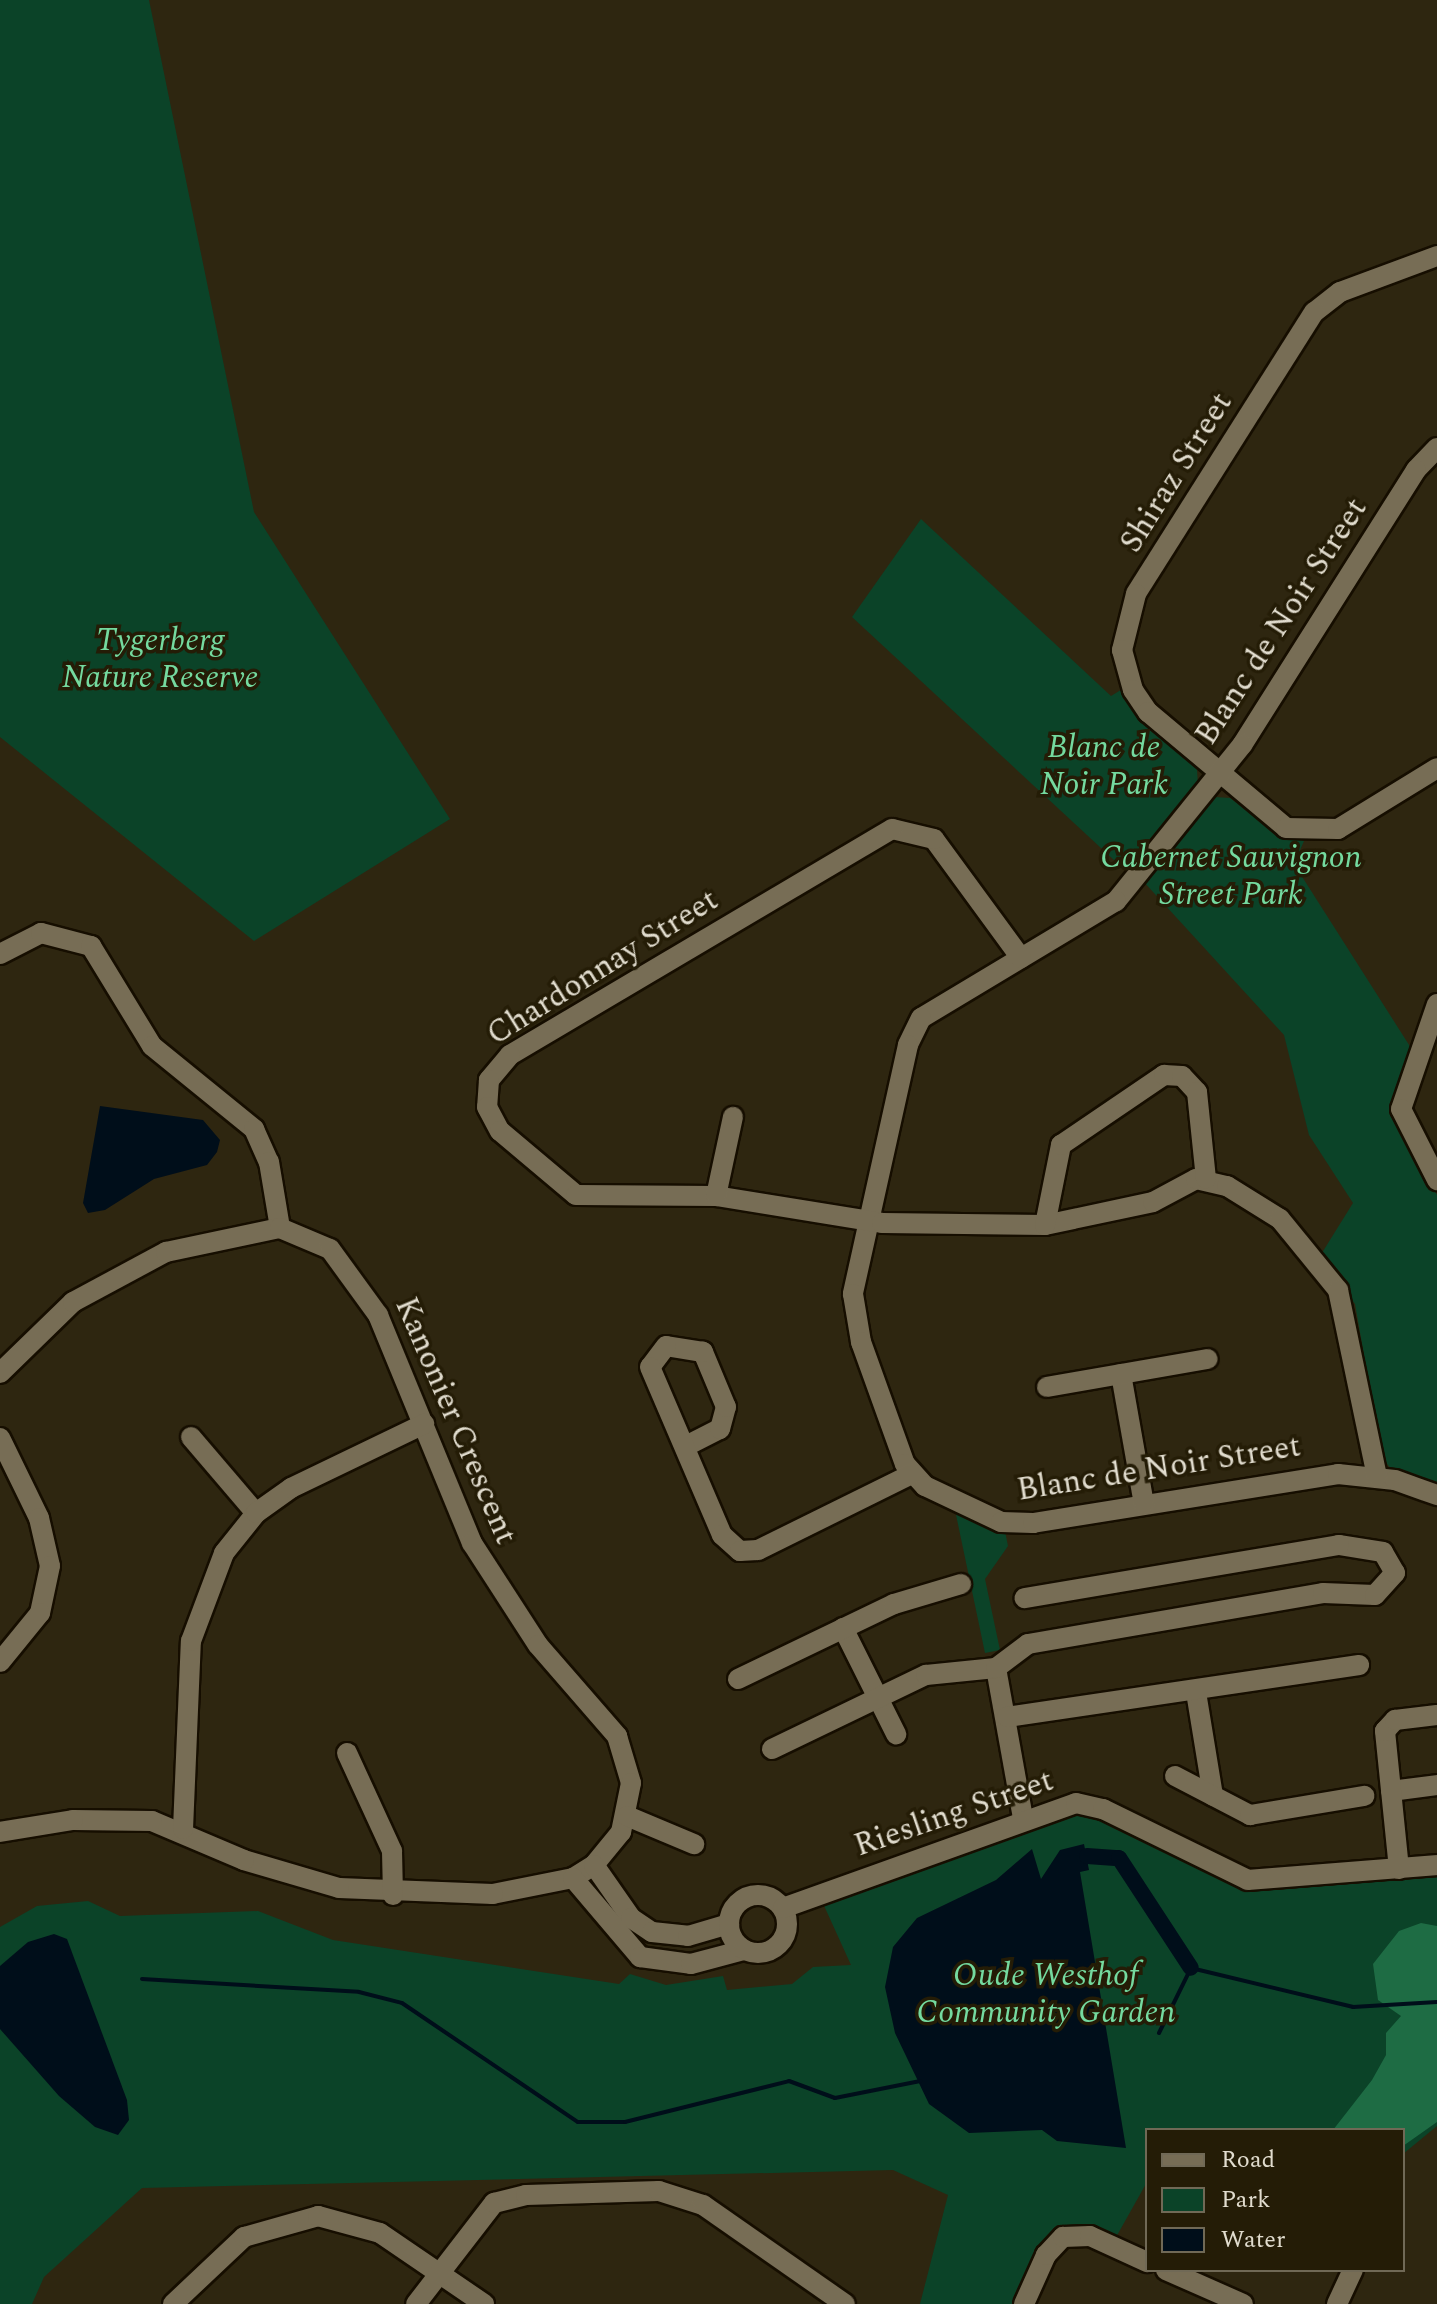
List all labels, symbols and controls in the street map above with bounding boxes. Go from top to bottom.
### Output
street label: Shiraz Street [1113,386,1241,560]
street label: Blanc de Noir Street [1188,491,1376,753]
park label: Tygerberg Nature Reserve [62,623,258,698]
park label: Blanc de Noir Park [1040,730,1168,805]
park label: Cabernet Sauvignon Street Park [1100,840,1362,915]
street label: Chardonnay Street [480,881,726,1055]
street label: Kanonier Crescent [386,1292,524,1550]
street label: Blanc de Noir Street [1014,1428,1304,1510]
street label: Riesling Street [850,1762,1058,1866]
park label: Oude Westhof Community Garden [917,1958,1175,2033]
legend [1145,2128,1405,2272]
text: Road [1221,2142,1275,2178]
text: Park [1221,2182,1271,2218]
text: Water [1221,2222,1285,2258]

